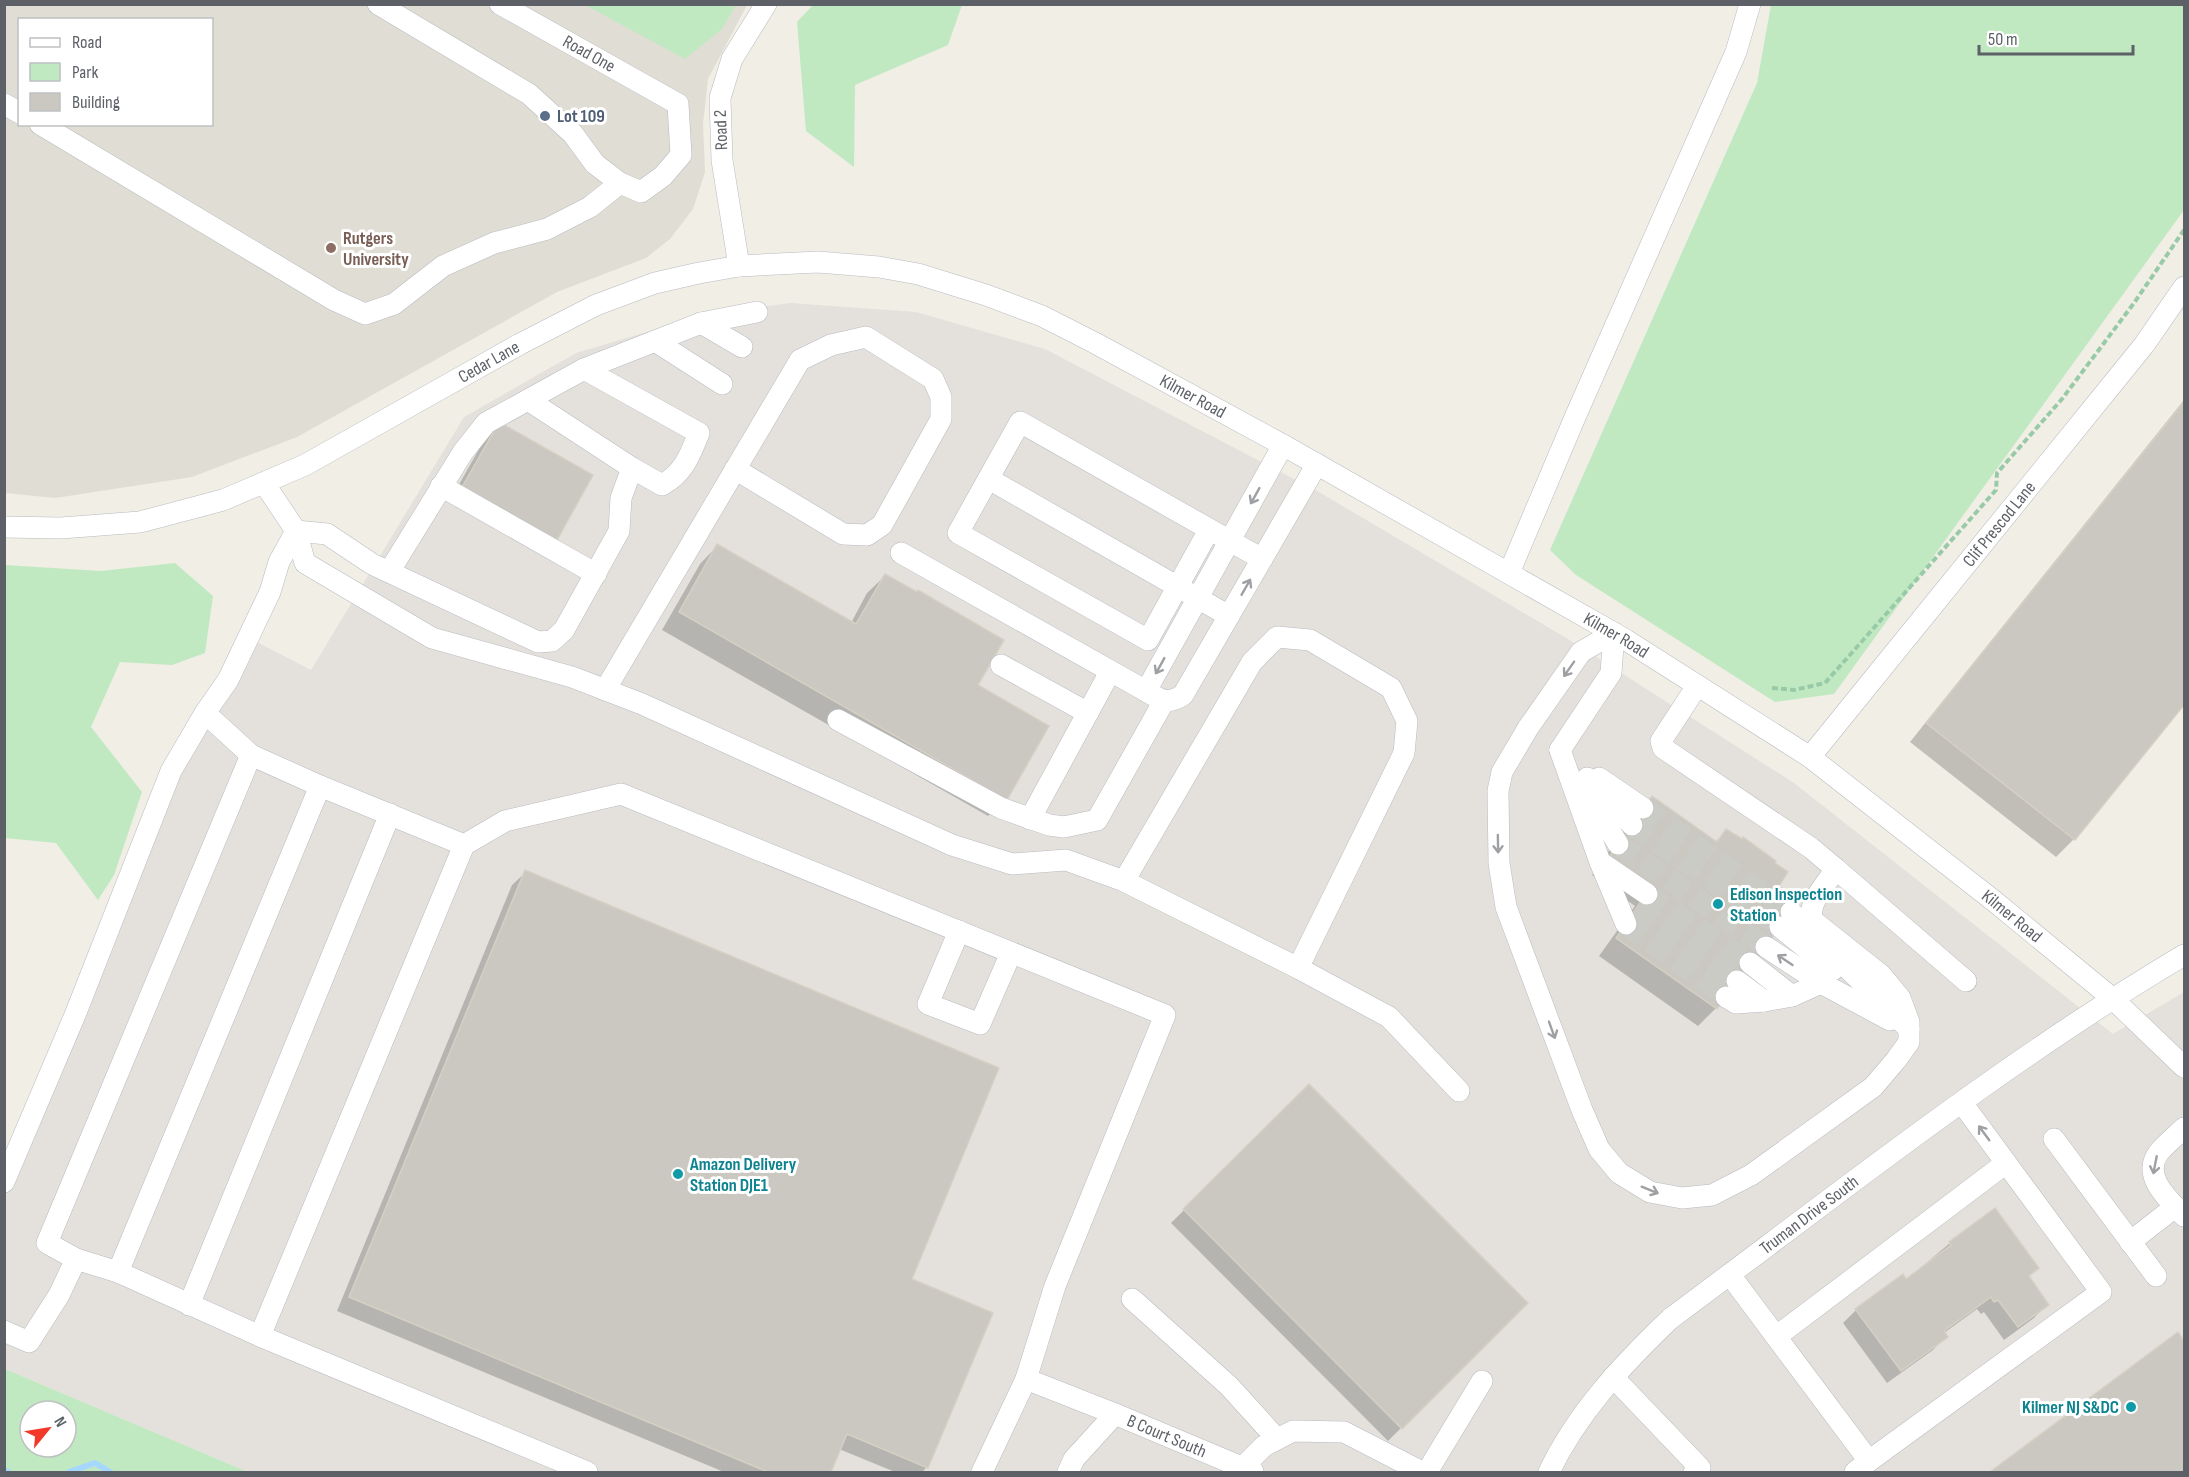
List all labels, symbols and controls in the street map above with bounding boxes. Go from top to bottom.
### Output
legend [18,18,213,126]
scale bar [1979,18,2134,56]
text: 50 m [1988,29,2018,50]
street label: Road One [559,31,619,77]
text: Road [72,32,102,53]
text: Park [72,62,98,83]
text: Building [72,92,120,113]
place label: Lot 109 [557,106,605,127]
marker: Lot 109 [538,109,552,123]
street label: Road 2 [710,110,732,150]
place label: Rutgers University [343,228,409,270]
marker: Rutgers University [324,241,338,255]
street label: Cedar Lane [454,336,523,387]
street label: Kilmer Road [1156,370,1230,423]
street label: Clif Prescod Lane [1958,477,2040,571]
one-way arrow [1249,487,1261,504]
one-way arrow [1240,579,1252,596]
street label: Kilmer Road [1580,608,1653,662]
one-way arrow [1154,657,1166,674]
one-way arrow [1563,660,1575,677]
one-way arrow [1492,833,1504,853]
place label: Edison Inspection Station [1730,884,1842,926]
street label: Kilmer Road [1978,885,2046,947]
marker: Edison Inspection Station [1711,897,1725,911]
one-way arrow [1777,953,1794,965]
one-way arrow [1547,1020,1558,1039]
one-way arrow [1978,1126,1990,1142]
place label: Amazon Delivery Station DJE1 [689,1154,797,1196]
one-way arrow [2149,1155,2160,1174]
marker: Amazon Delivery Station DJE1 [671,1167,685,1181]
street label: Truman Drive South [1755,1171,1863,1259]
one-way arrow [1640,1185,1658,1196]
place label: Kilmer NJ S&DC [2022,1397,2119,1418]
north arrow [18,1399,78,1459]
marker: Kilmer NJ S&DC [2124,1400,2138,1414]
street label: B Court South [1124,1410,1210,1462]
text: N [49,1414,70,1431]

